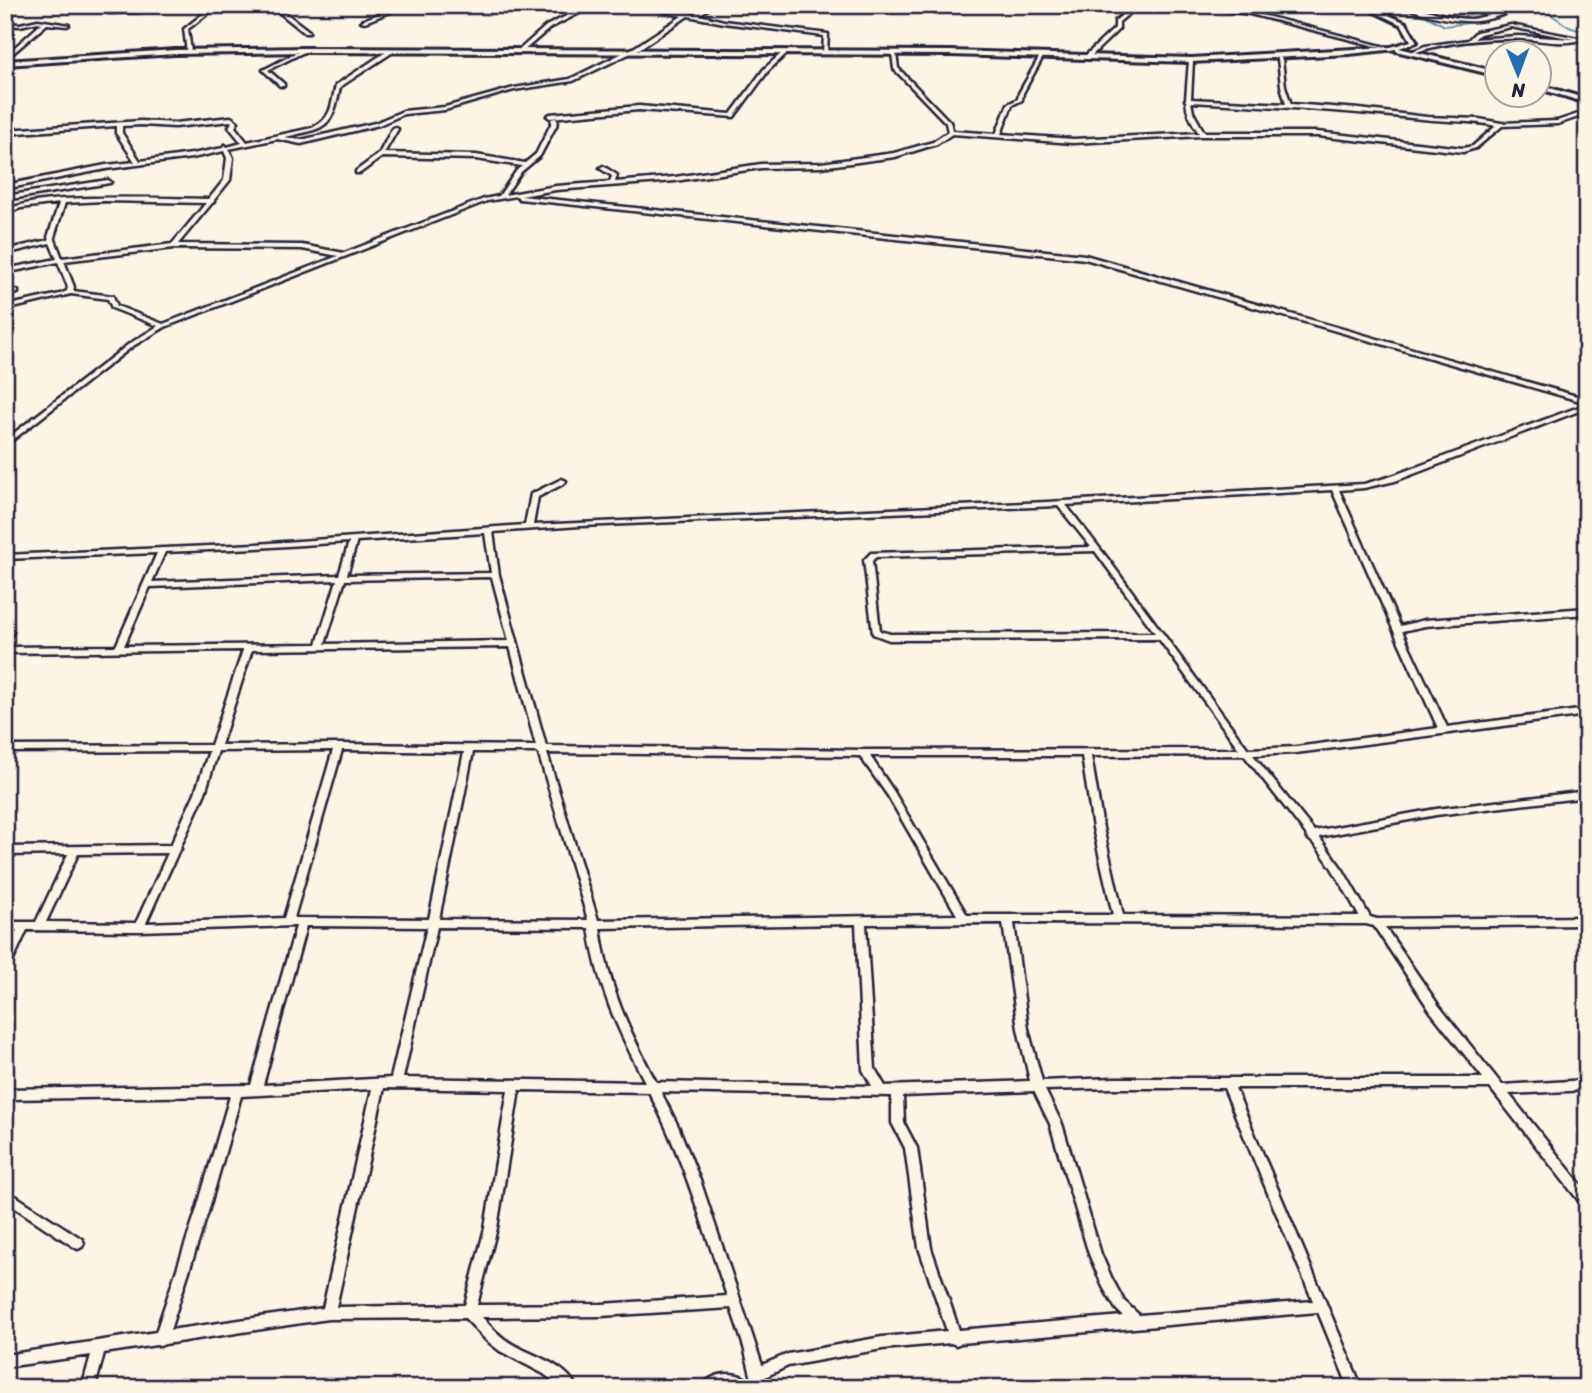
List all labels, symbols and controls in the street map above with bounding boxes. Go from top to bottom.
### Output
north arrow [1484,38,1554,108]
text: N [1511,74,1526,107]

